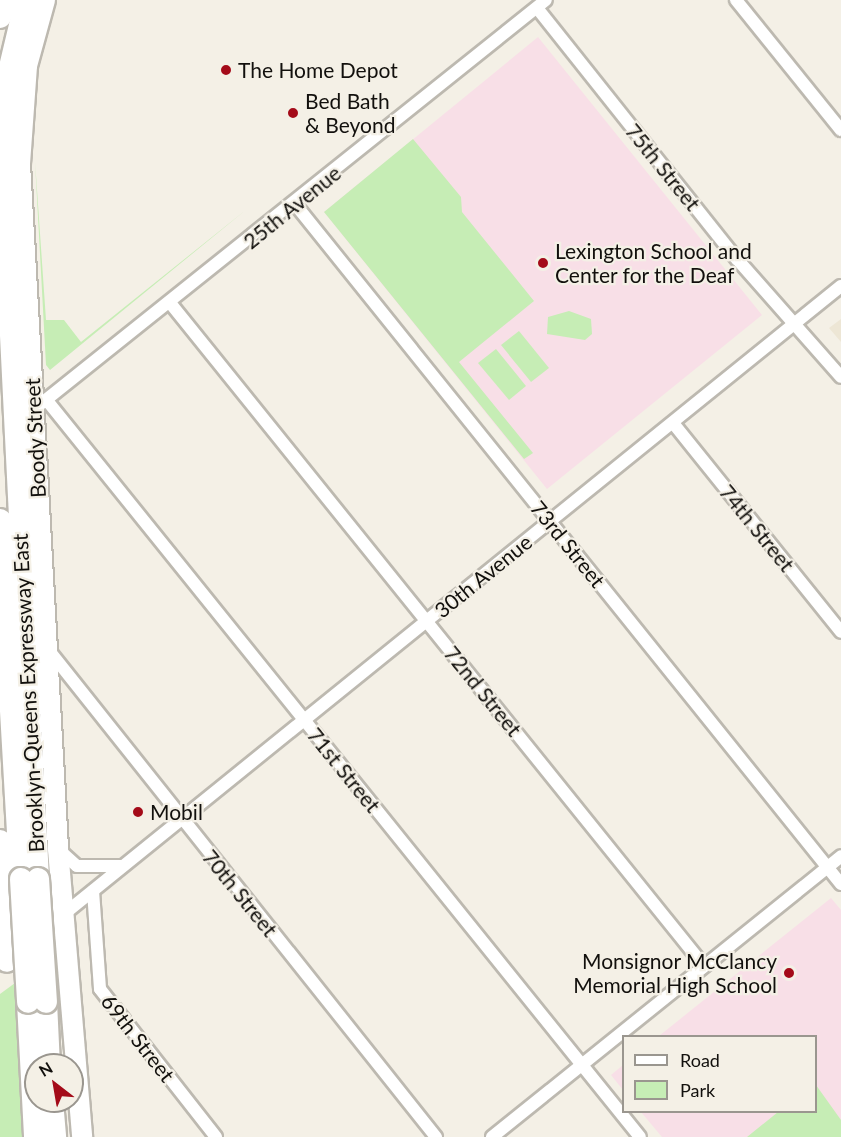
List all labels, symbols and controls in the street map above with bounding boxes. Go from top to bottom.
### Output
place label: The Home Depot [238,57,398,83]
marker: The Home Depot [219,63,233,77]
place label: Bed Bath & Beyond [305,88,395,138]
marker: Bed Bath & Beyond [286,106,300,120]
street label: 75th Street [620,119,706,215]
street label: 25th Avenue [238,160,346,254]
place label: Lexington School and Center for the Deaf [555,238,752,288]
marker: Lexington School and Center for the Deaf [536,256,550,270]
street label: Boody Street [19,377,51,499]
street label: 74th Street [714,480,800,576]
street label: 73rd Street [525,496,611,592]
street label: 30th Avenue [429,529,537,623]
street label: Brooklyn-Queens Expressway East [7,533,49,853]
street label: 72nd Street [439,641,527,741]
street label: 71st Street [302,723,386,817]
place label: Mobil [150,799,203,825]
marker: Mobil [131,805,145,819]
street label: 70th Street [197,845,283,941]
place label: Monsignor McClancy Memorial High School [573,948,777,998]
marker: Monsignor McClancy Memorial High School [782,966,796,980]
street label: 69th Street [96,989,180,1087]
legend [622,1035,817,1113]
text: Road [680,1049,720,1071]
north arrow [24,1053,84,1113]
text: N [35,1058,56,1080]
text: Park [680,1079,715,1101]

